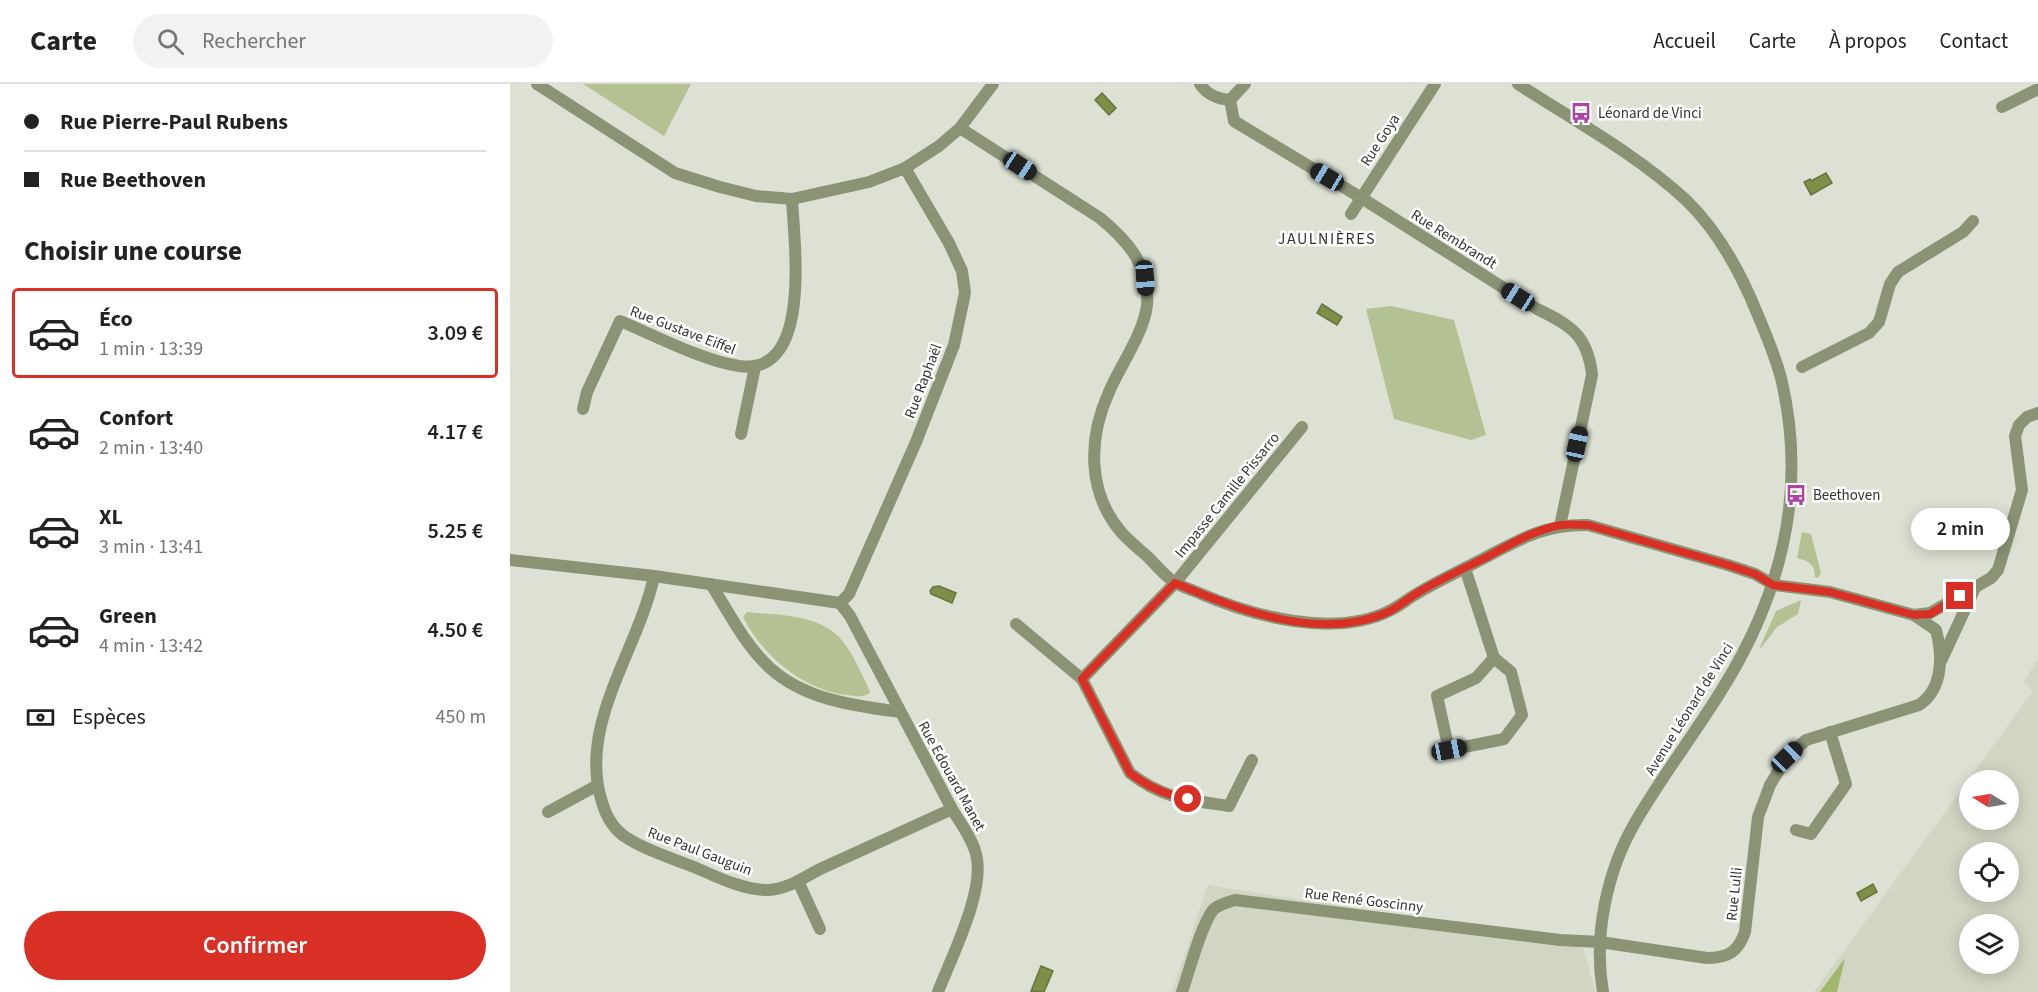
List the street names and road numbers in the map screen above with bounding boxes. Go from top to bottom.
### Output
street label: Rue Goya [1356,110,1405,171]
street label: Rue Rembrandt [1407,205,1501,274]
street label: Rue Gustave Eiffel [627,301,739,360]
street label: Rue Raphaël [900,341,947,422]
street label: Impasse Camille Pissarro [1170,428,1285,563]
street label: Avenue Léonard de Vinci [1640,639,1739,780]
street label: Rue Edouard Manet [913,718,990,835]
street label: Rue Paul Gauguin [645,822,755,881]
street label: Rue Lulli [1721,866,1748,922]
street label: Rue René Goscinny [1304,883,1424,918]

